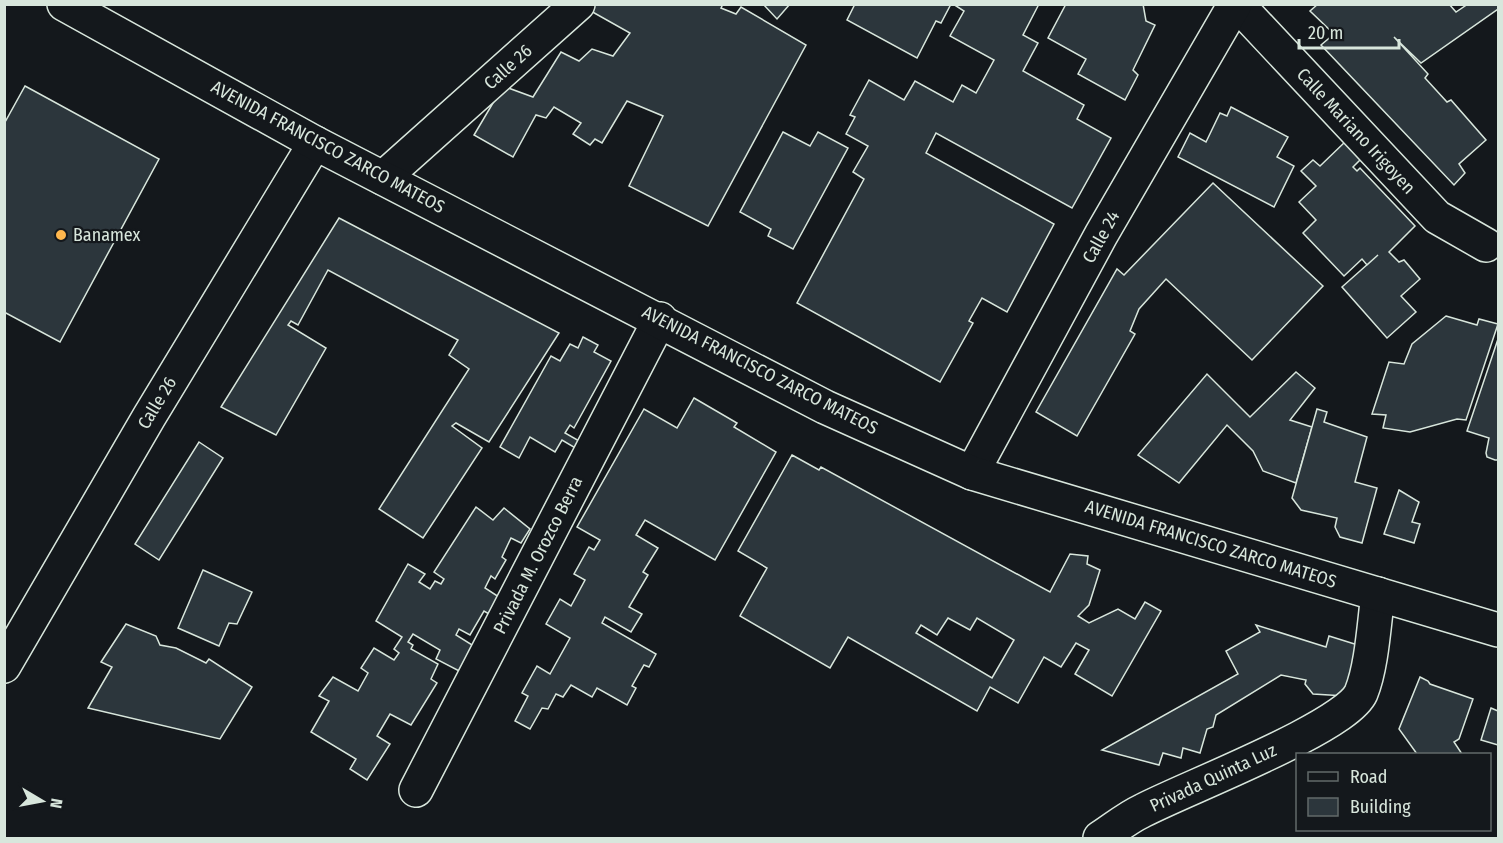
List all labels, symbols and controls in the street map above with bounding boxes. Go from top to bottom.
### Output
scale bar [1299,12,1400,50]
text: 20 m [1308,22,1343,44]
street label: Calle 26 [479,40,537,94]
street label: Calle Mariano Irigoyen [1292,64,1420,198]
street label: AVENIDA FRANCISCO ZARCO MATEOS [207,76,449,218]
street label: Calle 24 [1078,207,1124,267]
place label: Banamex [73,224,141,246]
marker: Banamex [54,228,68,242]
street label: AVENIDA FRANCISCO ZARCO MATEOS [638,301,882,439]
street label: Calle 26 [133,373,181,433]
street label: Privada M. Orozco Berra [489,472,587,638]
street label: AVENIDA FRANCISCO ZARCO MATEOS [1083,495,1339,593]
street label: Privada Quinta Luz [1146,739,1280,817]
legend [1296,753,1491,831]
text: Road [1350,766,1387,788]
north arrow [12,771,72,831]
text: Building [1350,796,1411,818]
text: N [46,797,66,810]

